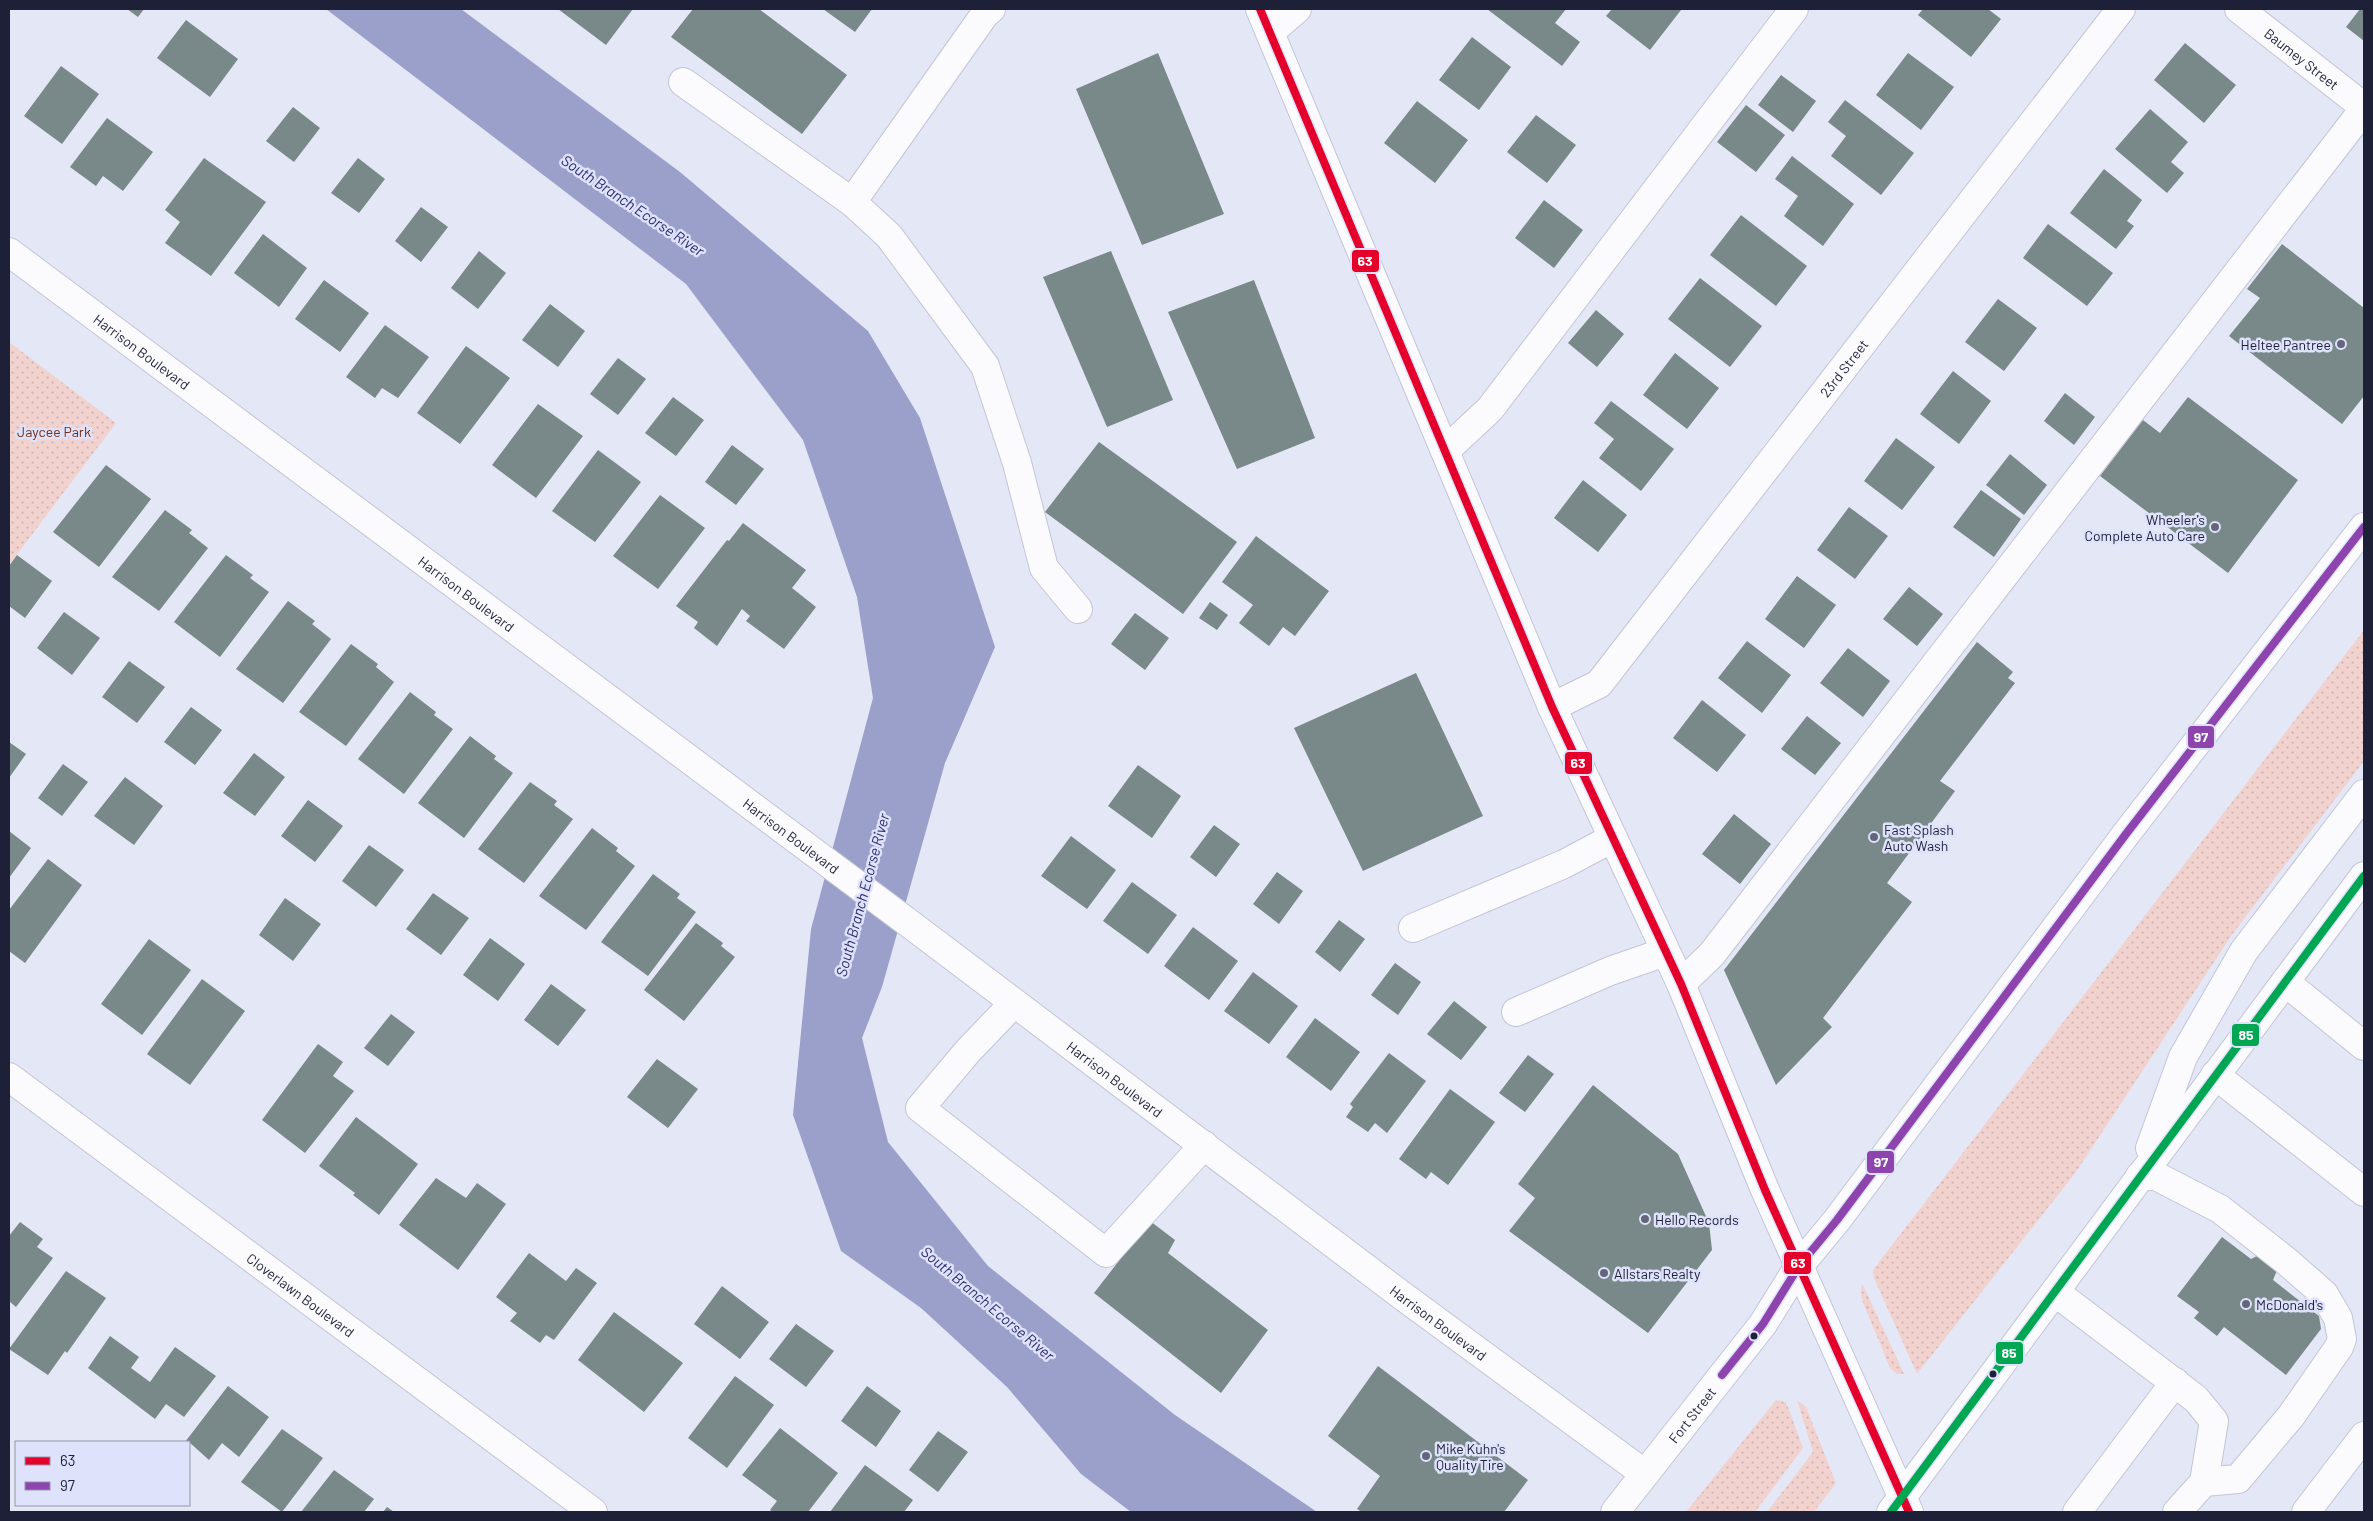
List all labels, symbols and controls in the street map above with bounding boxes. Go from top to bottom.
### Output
street label: Baumey Street [2261,24,2342,93]
water label: South Branch Ecorse River [558,151,708,260]
line badge: 63 [1351,249,1380,273]
text: 63 [1357,252,1373,269]
street label: Harrison Boulevard [91,310,193,393]
street label: 23rd Street [1816,336,1871,400]
place label: Heltee Pantree [2241,336,2331,353]
marker: Heltee Pantree [2335,338,2347,350]
park label: Jaycee Park [17,423,91,440]
place label: Wheeler's Complete Auto Care [2084,511,2205,544]
marker: Wheeler's Complete Auto Care [2209,521,2221,533]
street label: Harrison Boulevard [415,552,518,635]
line badge: 97 [2187,725,2215,749]
text: 97 [2194,728,2208,745]
line badge: 63 [1564,751,1593,775]
text: 63 [1570,754,1586,771]
street label: Harrison Boulevard [740,794,843,877]
water label: South Branch Ecorse River [832,811,893,978]
place label: Fast Splash Auto Wash [1884,821,1954,854]
marker: Fast Splash Auto Wash [1868,831,1880,843]
line badge: 85 [2231,1023,2260,1047]
text: 85 [2238,1026,2254,1043]
street label: Harrison Boulevard [1064,1037,1166,1120]
line badge: 97 [1866,1150,1895,1174]
text: 97 [1874,1153,1888,1170]
place label: Hello Records [1655,1211,1739,1228]
marker: Hello Records [1639,1213,1651,1225]
water label: South Branch Ecorse River [918,1242,1059,1364]
street label: Cloverlawn Boulevard [244,1249,358,1340]
line badge: 63 [1783,1251,1812,1275]
text: 63 [1790,1254,1806,1271]
place label: Allstars Realty [1614,1265,1701,1282]
marker: Allstars Realty [1598,1267,1610,1279]
street label: Harrison Boulevard [1387,1281,1490,1364]
place label: McDonald's [2256,1296,2324,1313]
marker: McDonald's [2240,1298,2252,1310]
unlabelled marker [1749,1331,1759,1341]
line badge: 85 [1995,1341,2024,1365]
text: 85 [2001,1344,2017,1361]
unlabelled marker [1988,1369,1998,1379]
street label: Fort Street [1664,1383,1719,1446]
place label: Mike Kuhn's Quality Tire [1436,1440,1506,1473]
legend [15,1441,190,1506]
marker: Mike Kuhn's Quality Tire [1420,1450,1432,1462]
text: 63 [60,1451,75,1469]
text: 97 [60,1476,75,1494]

